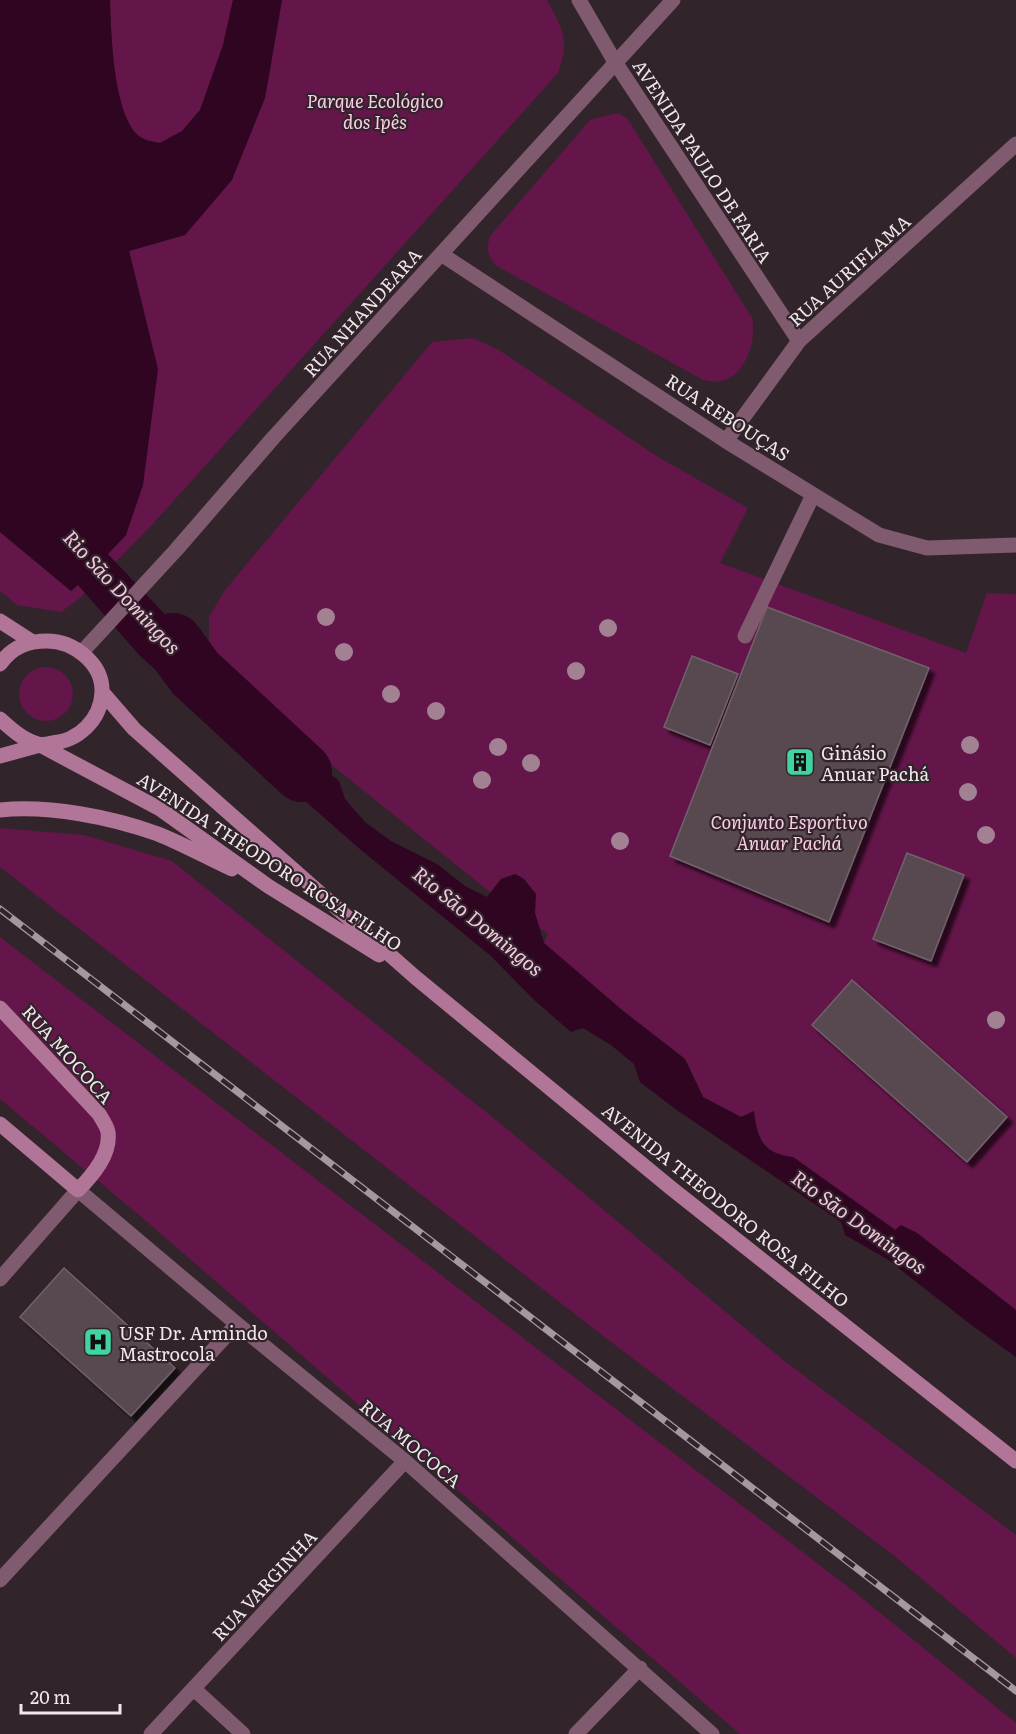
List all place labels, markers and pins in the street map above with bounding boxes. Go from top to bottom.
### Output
place label: Ginásio Anuar Pachá [821,739,930,787]
building icon: Ginásio Anuar Pachá [784,746,816,778]
place label: USF Dr. Armindo Mastrocola [119,1319,268,1367]
hospital icon: USF Dr. Armindo Mastrocola [82,1326,114,1358]

